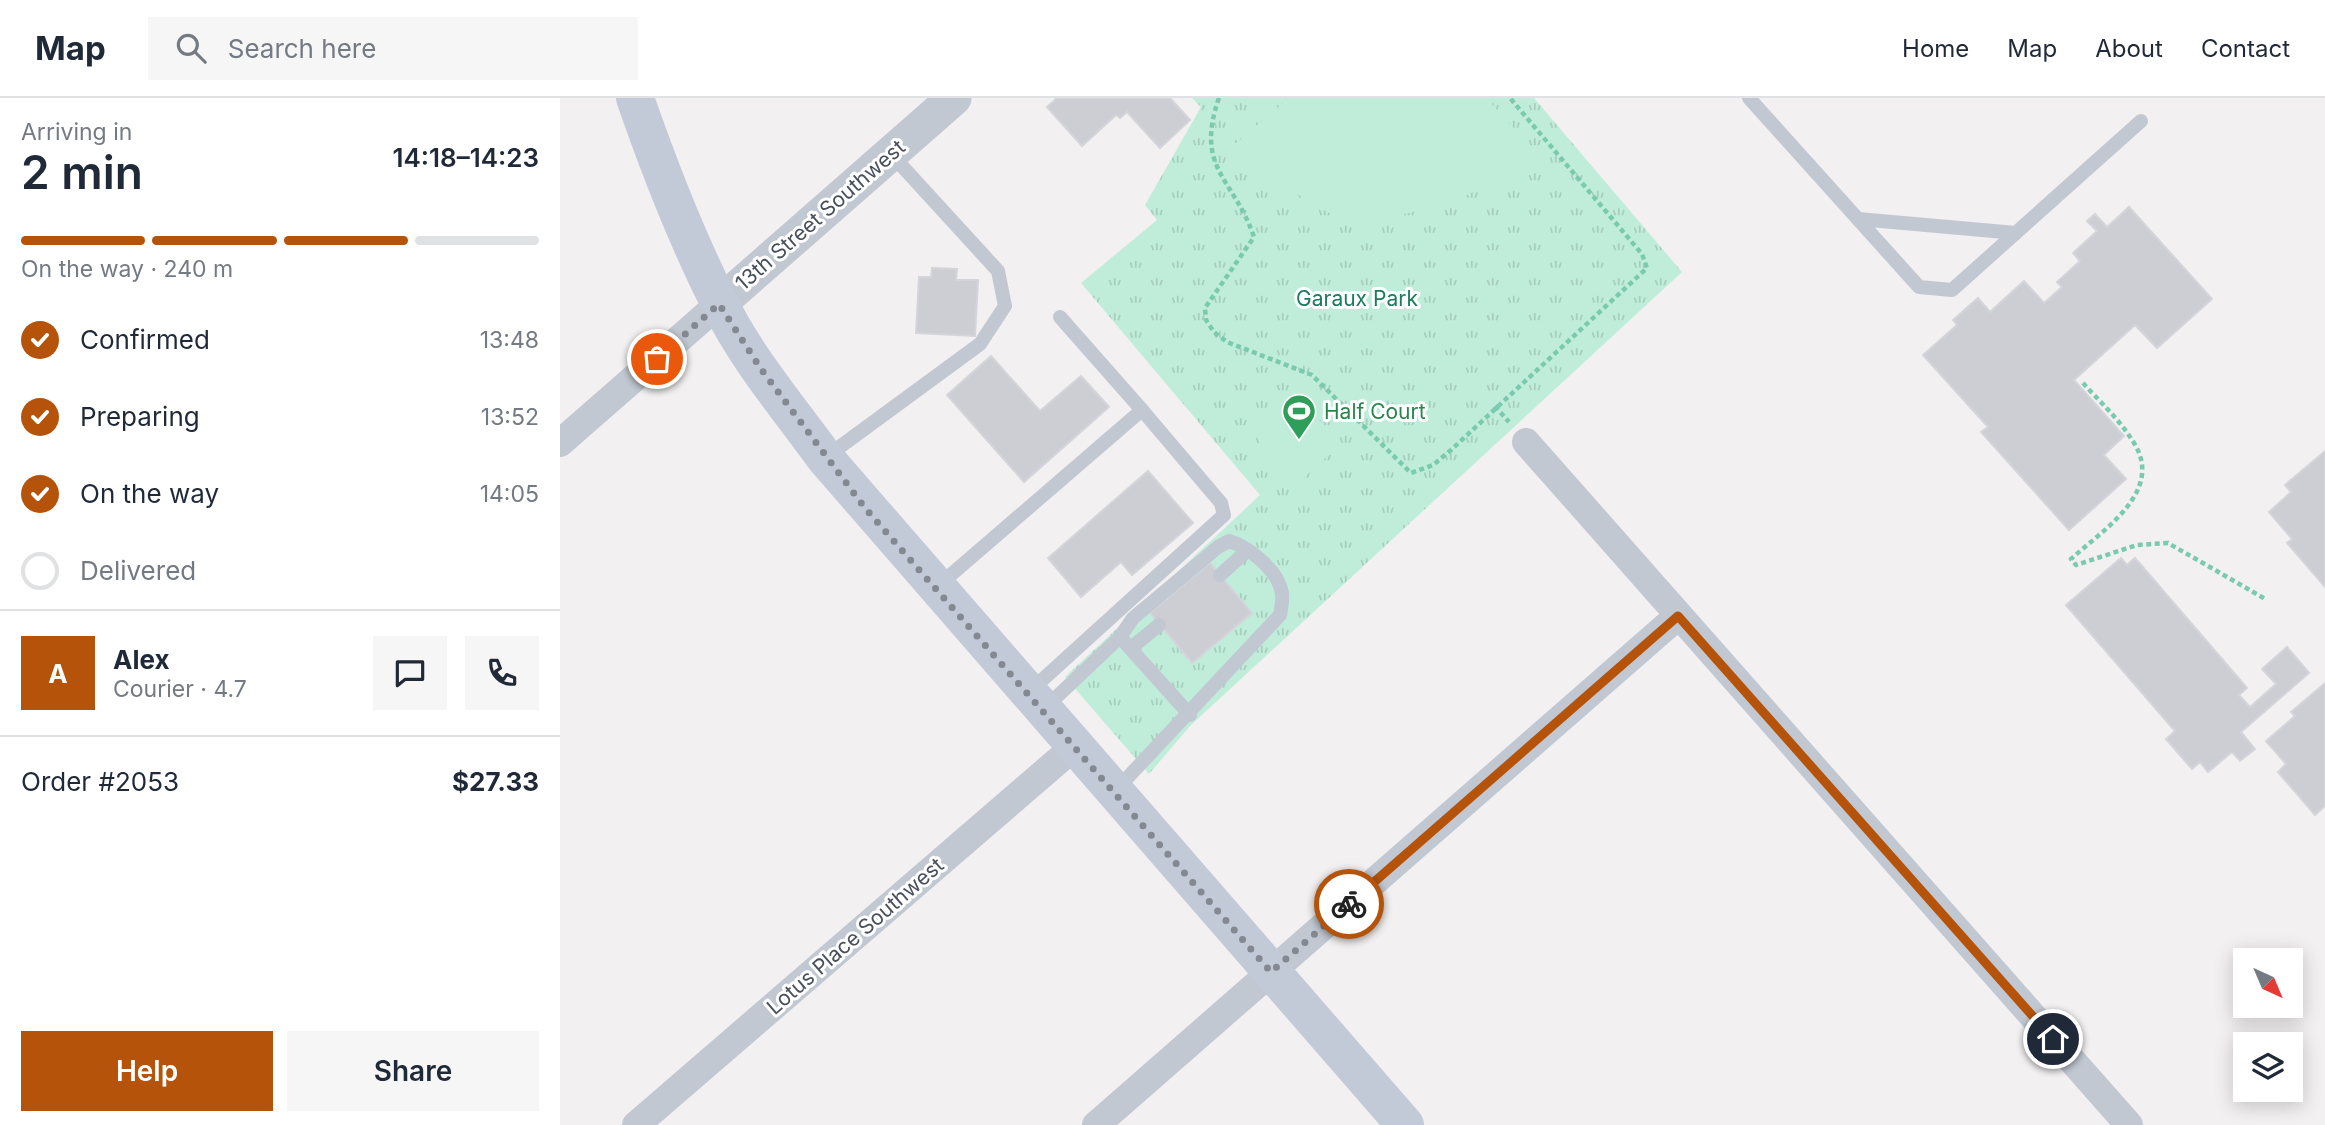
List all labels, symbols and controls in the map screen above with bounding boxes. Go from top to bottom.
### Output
search box [148,17,638,80]
text: Map [35,28,106,68]
icon: search [172,29,210,67]
text: Search here [228,33,376,64]
text: Home [1902,34,1969,63]
text: Map [2007,34,2057,63]
text: About [2095,34,2163,63]
text: Contact [2201,34,2290,63]
text: Arriving in [21,118,132,146]
street label: 13th Street Southwest [730,134,910,296]
text: 14:18–14:23 [392,142,539,173]
text: 2 min [21,144,143,200]
text: On the way · 240 m [21,255,233,283]
park label: Garaux Park [1296,286,1418,311]
icon: check [21,321,59,359]
text: Confirmed [80,324,210,355]
text: 13:48 [480,326,539,354]
pin [627,329,687,389]
icon: bag [638,340,676,378]
sports icon: Half Court [1280,392,1318,441]
icon: check [21,398,59,436]
place label: Half Court [1324,399,1426,424]
text: Preparing [80,401,200,432]
text: 13:52 [481,403,539,431]
icon: check [21,475,59,513]
text: On the way [80,478,219,509]
text: 14:05 [480,480,539,508]
text: Delivered [80,555,196,586]
button: chat [373,636,447,710]
button: phone [465,636,539,710]
text: Alex [113,644,170,675]
text: A [48,658,68,689]
text: Courier · 4.7 [113,675,247,703]
text: Order #2053 [21,766,179,797]
text: $27.33 [452,766,539,797]
street label: Lotus Place Southwest [762,852,949,1020]
courier [1314,869,1384,939]
icon: bike [1330,885,1368,923]
north arrow [2233,948,2303,1018]
map controls [2233,948,2303,1102]
pin [2023,1009,2083,1069]
icon: home [2034,1020,2072,1058]
button: Help [21,1031,273,1111]
button: Share [287,1031,539,1111]
button: layers [2233,1032,2303,1102]

